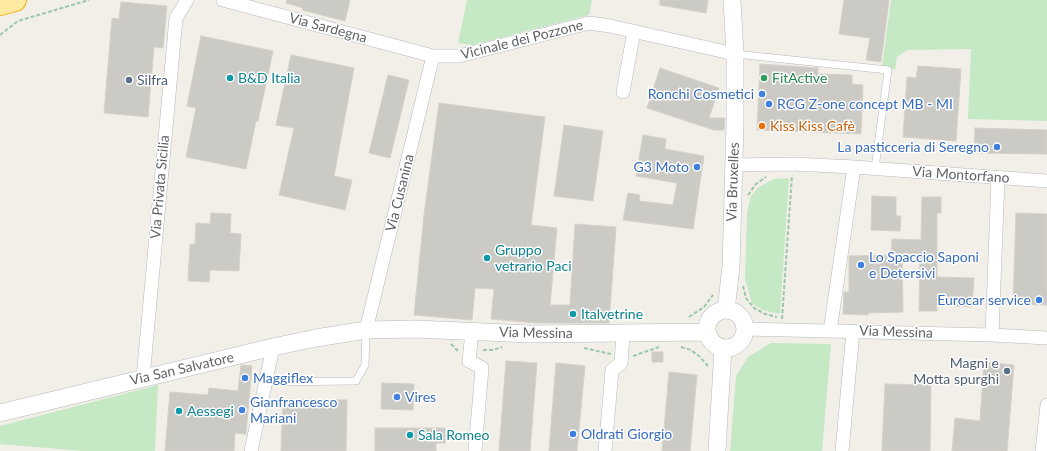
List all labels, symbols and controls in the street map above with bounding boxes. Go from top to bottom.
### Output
street label: Via Sardegna [287,10,369,46]
street label: Vicinale dei Pozzone [459,17,585,63]
place label: B&D Italia [238,70,301,86]
place label: FitActive [772,70,827,86]
place label: Silfra [137,72,168,88]
marker: B&D Italia [225,73,235,83]
marker: FitActive [759,73,769,83]
marker: Silfra [124,75,134,85]
place label: Ronchi Cosmetici [648,86,754,102]
marker: Ronchi Cosmetici [757,89,767,99]
place label: RCG Z-one concept MB - MI [777,96,953,112]
marker: RCG Z-one concept MB - MI [764,99,774,109]
place label: Kiss Kiss Cafè [770,118,855,134]
marker: Kiss Kiss Cafè [757,121,767,131]
street label: Via Privata Sicilia [147,134,173,240]
place label: La pasticceria di Seregno [837,139,989,155]
street label: Via Bruxelles [723,142,743,222]
marker: La pasticceria di Seregno [992,142,1002,152]
street label: Via Cusanina [382,152,418,234]
place label: G3 Moto [634,159,689,175]
marker: G3 Moto [692,162,702,172]
street label: Via Montorfano [912,163,1010,187]
place label: Gruppo vetrario Paci [495,242,571,274]
place label: Lo Spaccio Saponi e Detersivi [869,249,979,282]
marker: Gruppo vetrario Paci [482,253,492,263]
marker: Lo Spaccio Saponi e Detersivi [856,260,866,270]
place label: Eurocar service [937,292,1031,308]
marker: Eurocar service [1034,295,1044,305]
place label: Italvetrine [581,306,643,322]
marker: Italvetrine [568,309,578,319]
street label: Via Messina [859,322,933,342]
street label: Via Messina [499,324,573,342]
street label: Via San Salvatore [128,349,236,389]
place label: Magni e Motta spurghi [913,355,999,388]
marker: Magni e Motta spurghi [1002,366,1012,376]
place label: Maggiflex [253,370,313,386]
marker: Maggiflex [240,373,250,383]
place label: Vires [405,389,436,405]
marker: Vires [392,392,402,402]
place label: Gianfrancesco Mariani [250,394,337,426]
place label: Aessegi [187,403,234,419]
marker: Gianfrancesco Mariani [237,405,247,415]
marker: Aessegi [174,406,184,416]
place label: Oldrati Giorgio [581,426,672,442]
place label: Sala Romeo [418,427,489,443]
marker: Oldrati Giorgio [568,429,578,439]
marker: Sala Romeo [405,430,415,440]

